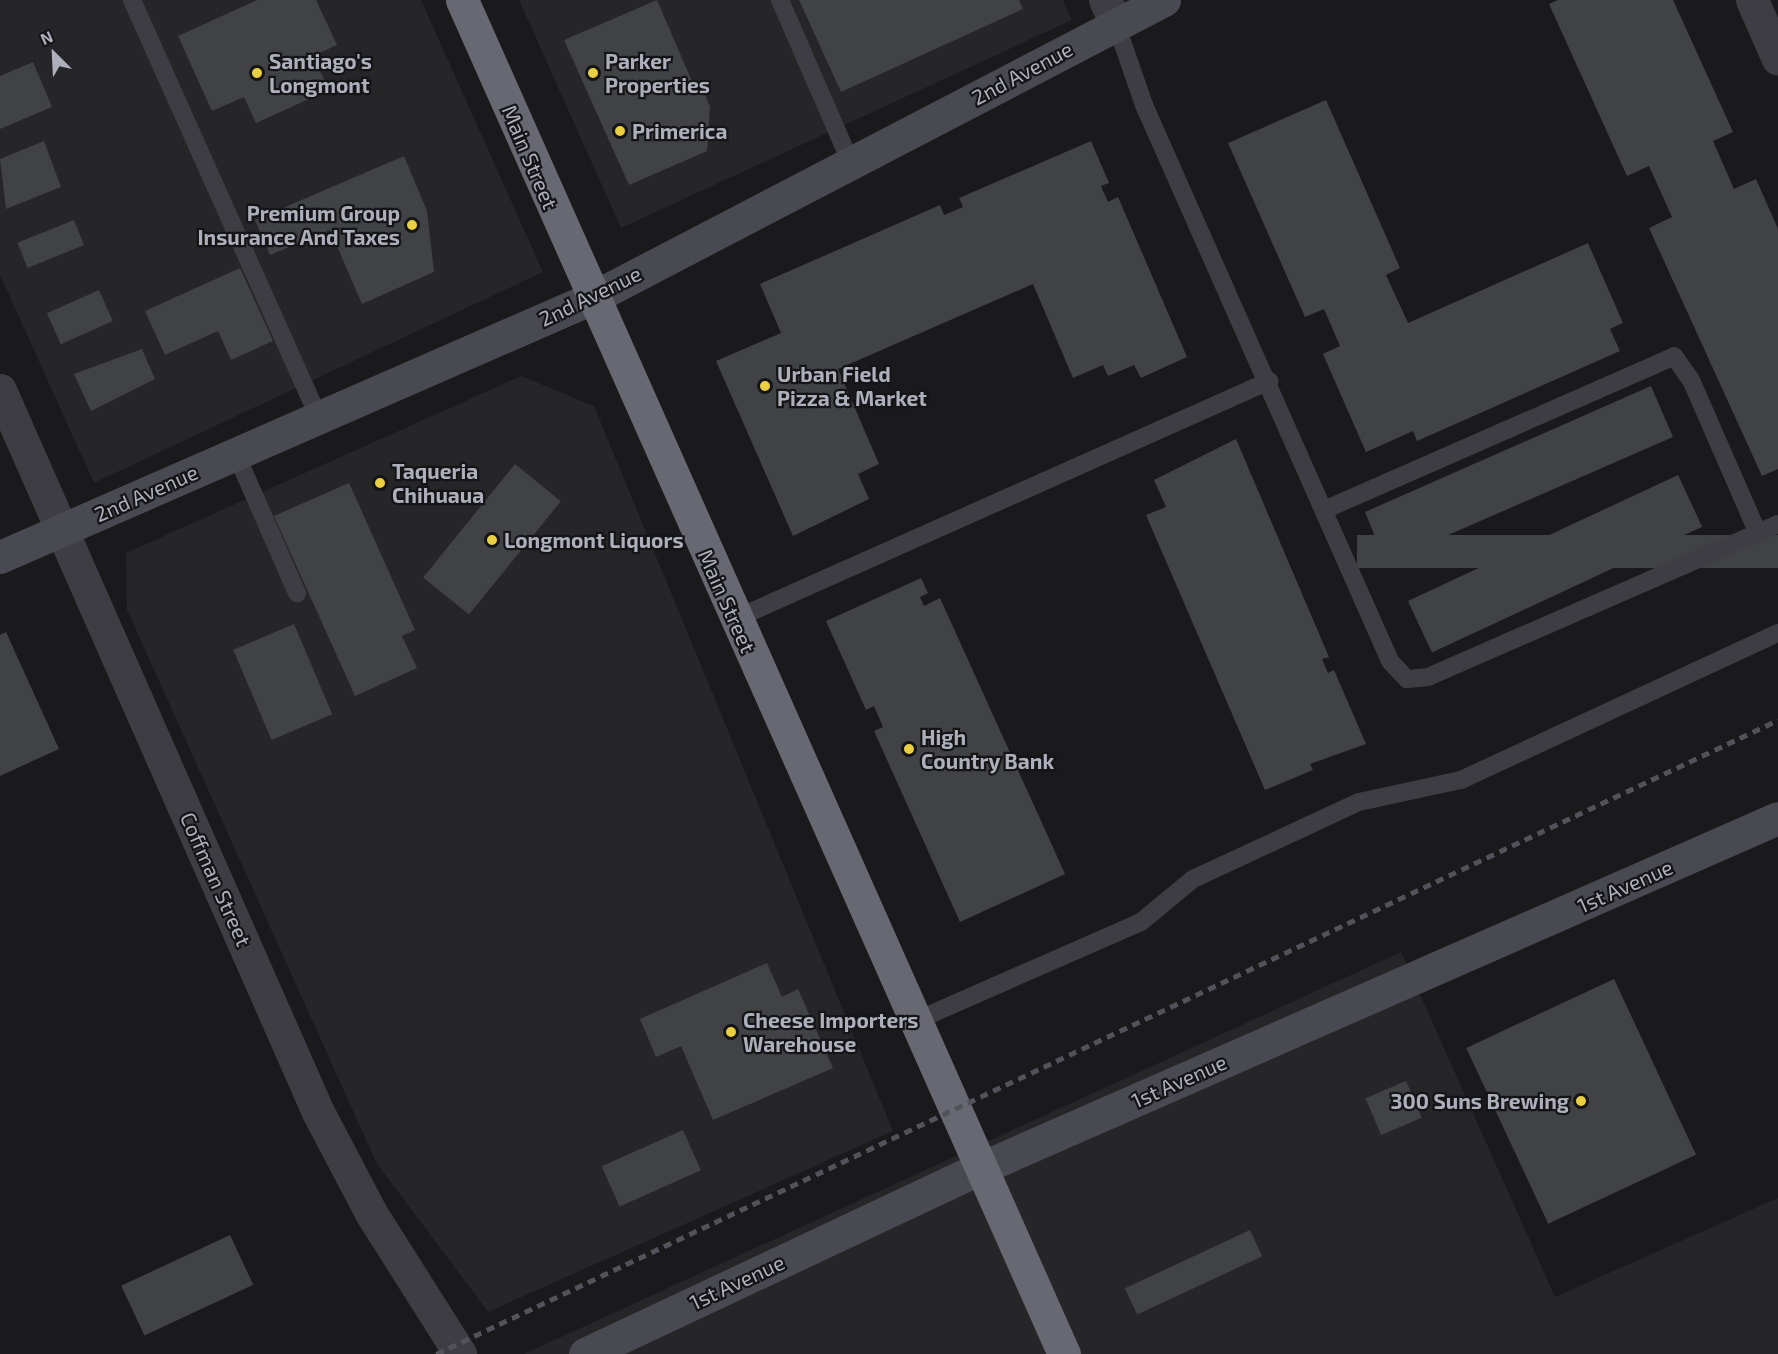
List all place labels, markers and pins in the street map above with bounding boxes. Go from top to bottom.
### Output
place label: Santiago's Longmont [269,48,372,98]
place label: Parker Properties [605,48,710,98]
marker: Santiago's Longmont [250,66,264,80]
marker: Parker Properties [586,66,600,80]
place label: Primerica [632,118,728,144]
marker: Primerica [613,124,627,138]
place label: Premium Group Insurance And Taxes [196,200,400,250]
marker: Premium Group Insurance And Taxes [405,218,419,232]
place label: Urban Field Pizza & Market [777,361,927,411]
marker: Urban Field Pizza & Market [758,379,772,393]
place label: Taqueria Chihuaua [392,458,484,508]
marker: Taqueria Chihuaua [373,476,387,490]
place label: Longmont Liquors [504,527,684,553]
marker: Longmont Liquors [485,533,499,547]
place label: High Country Bank [921,724,1055,774]
marker: High Country Bank [902,742,916,756]
place label: Cheese Importers Warehouse [743,1007,918,1057]
marker: Cheese Importers Warehouse [724,1025,738,1039]
place label: 300 Suns Brewing [1390,1088,1569,1114]
marker: 300 Suns Brewing [1574,1094,1588,1108]

